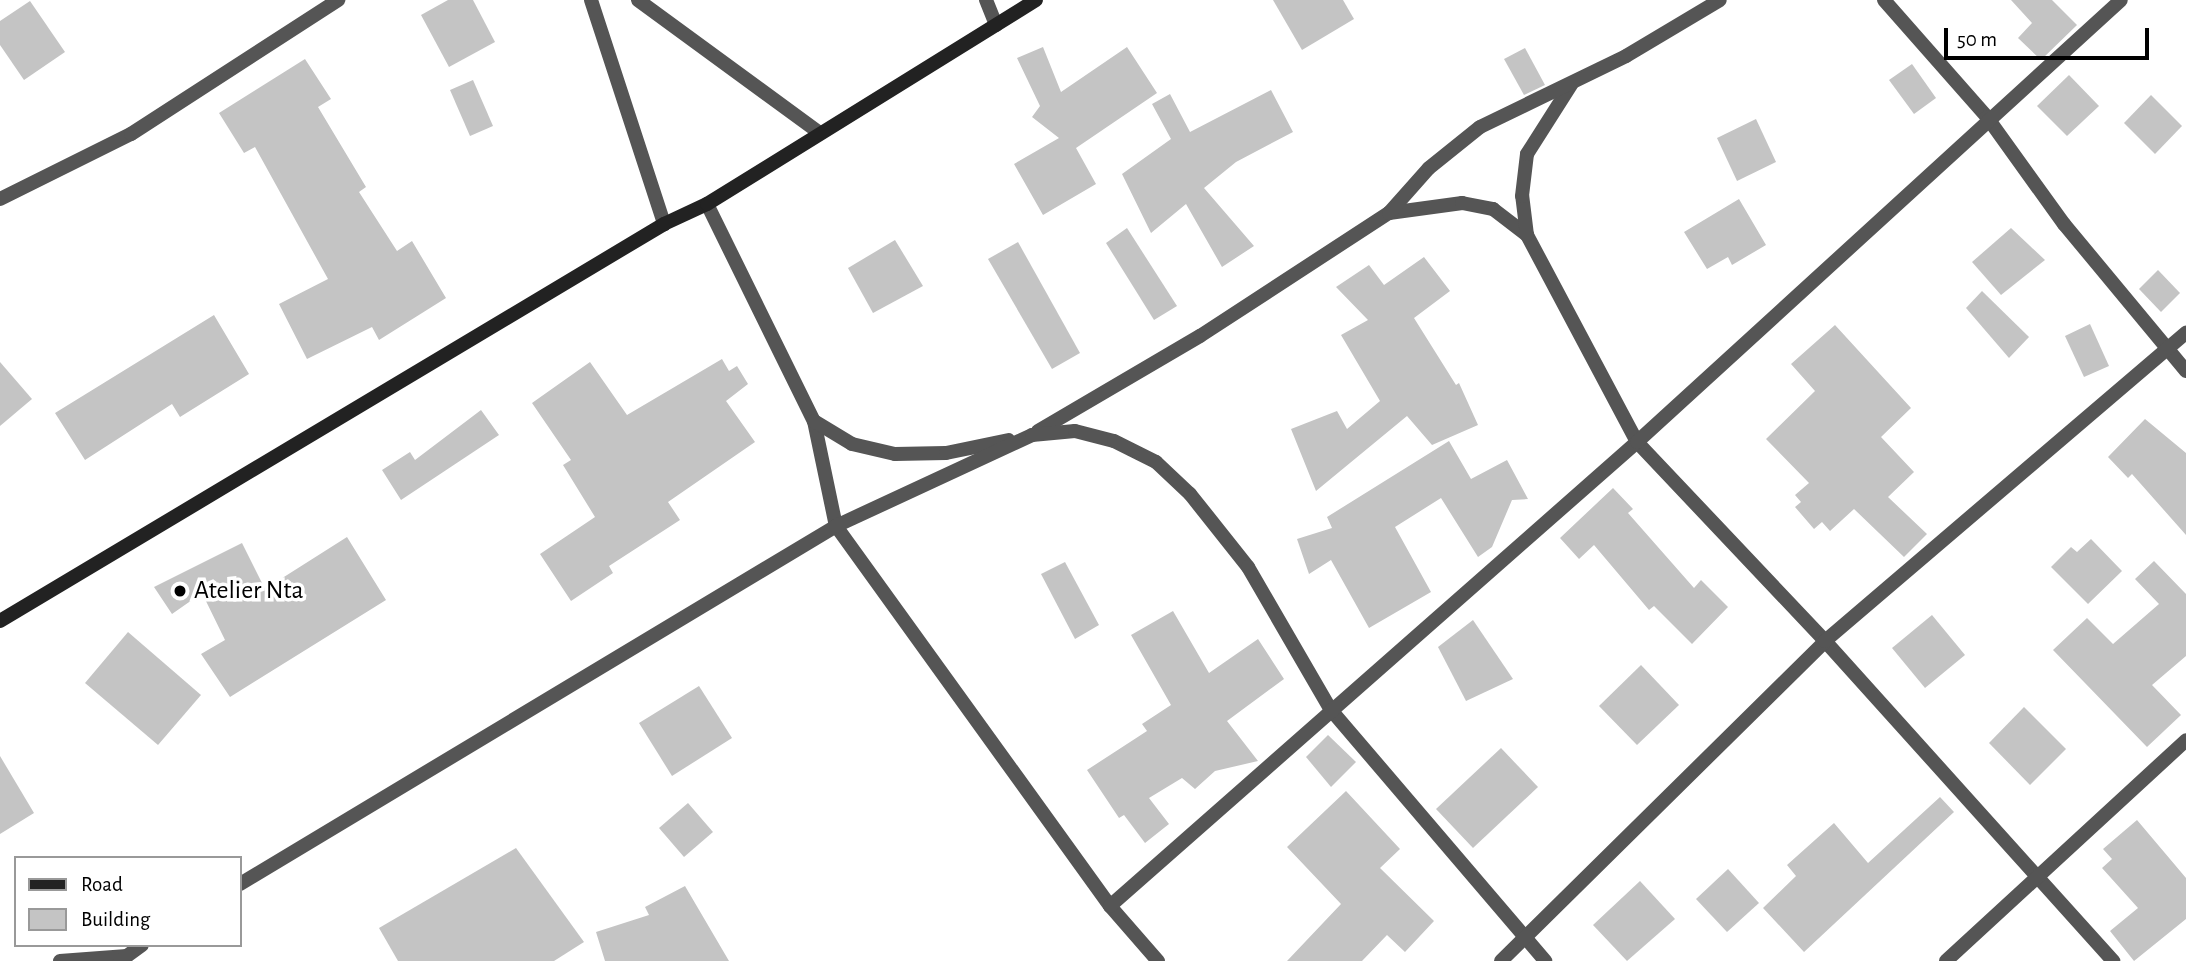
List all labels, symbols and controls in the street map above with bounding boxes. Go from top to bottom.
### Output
scale bar [1948,14,2153,58]
text: 50 m [1957,29,1997,50]
place label: Atelier Nta [194,575,304,607]
marker: Atelier Nta [172,583,188,599]
legend [14,856,242,947]
text: Road [81,874,123,895]
text: Building [81,909,150,930]

